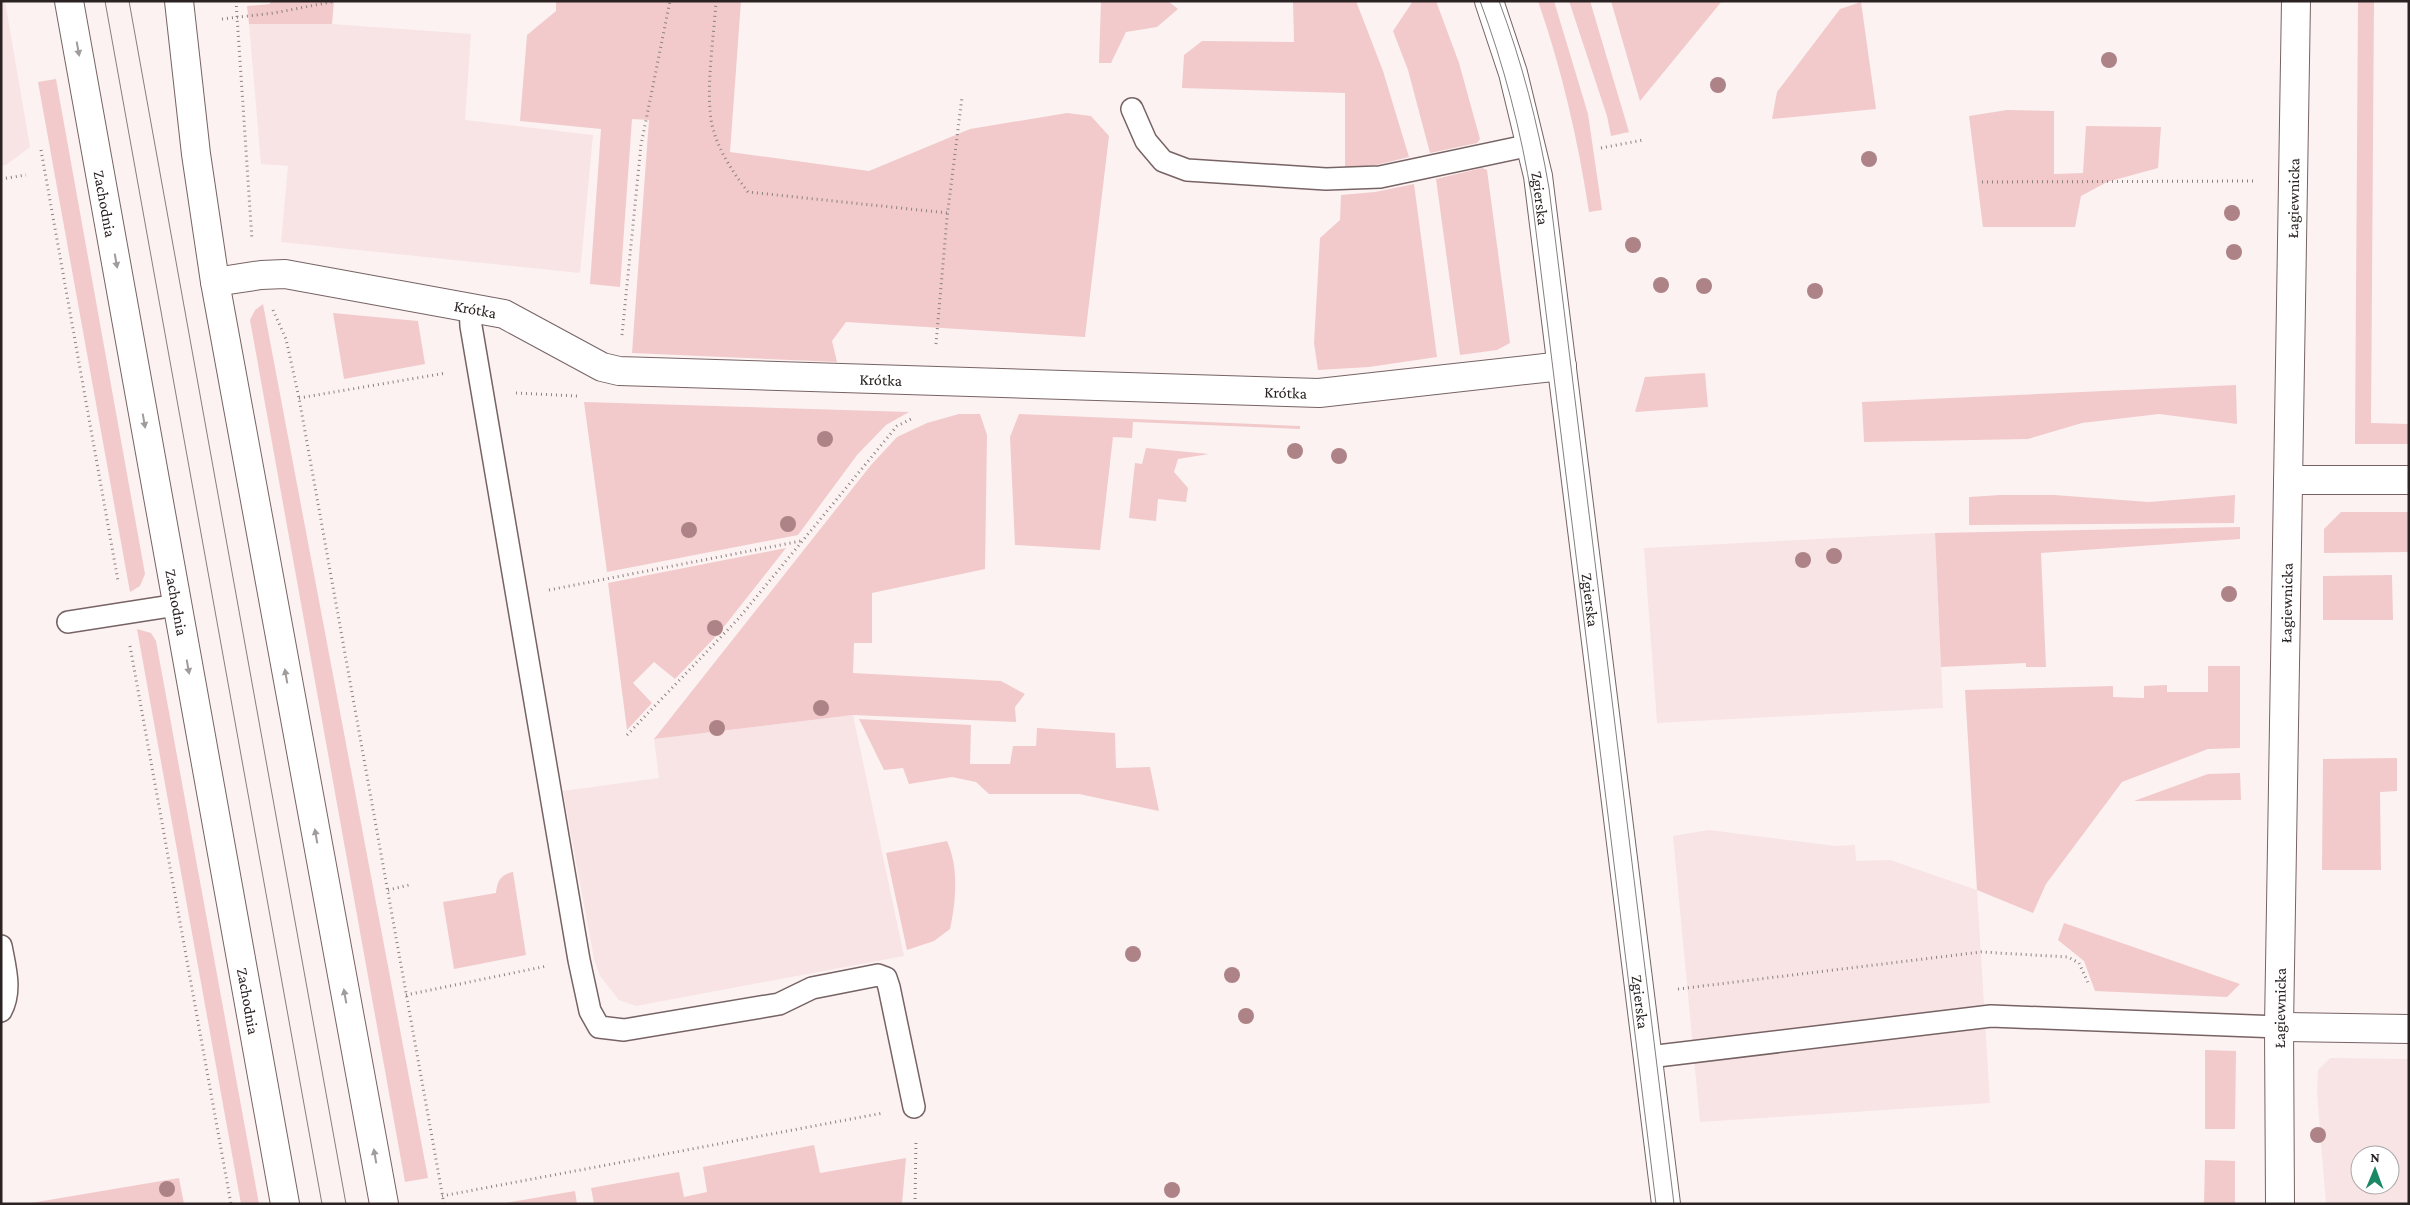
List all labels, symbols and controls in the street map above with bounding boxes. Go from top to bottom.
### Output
one-way arrow [74,42,82,58]
street label: Łagiewnicka [2284,157,2302,238]
street label: Zachodnia [91,169,119,239]
street label: Zgierska [1528,169,1552,226]
one-way arrow [112,253,120,269]
street label: Krótka [453,297,498,322]
street label: Krótka [859,371,903,389]
street label: Krótka [1264,383,1308,402]
one-way arrow [141,413,149,429]
street label: Łagiewnicka [2277,562,2296,643]
street label: Zachodnia [162,568,191,638]
street label: Zgierska [1579,572,1602,628]
one-way arrow [185,659,193,675]
one-way arrow [282,668,290,684]
one-way arrow [311,828,319,844]
street label: Zachodnia [234,966,262,1036]
street label: Łagiewnicka [2271,967,2289,1048]
street label: Zgierska [1629,974,1652,1030]
one-way arrow [341,988,349,1004]
north arrow [2350,1145,2400,1195]
one-way arrow [370,1147,378,1163]
text: N [2370,1149,2381,1165]

